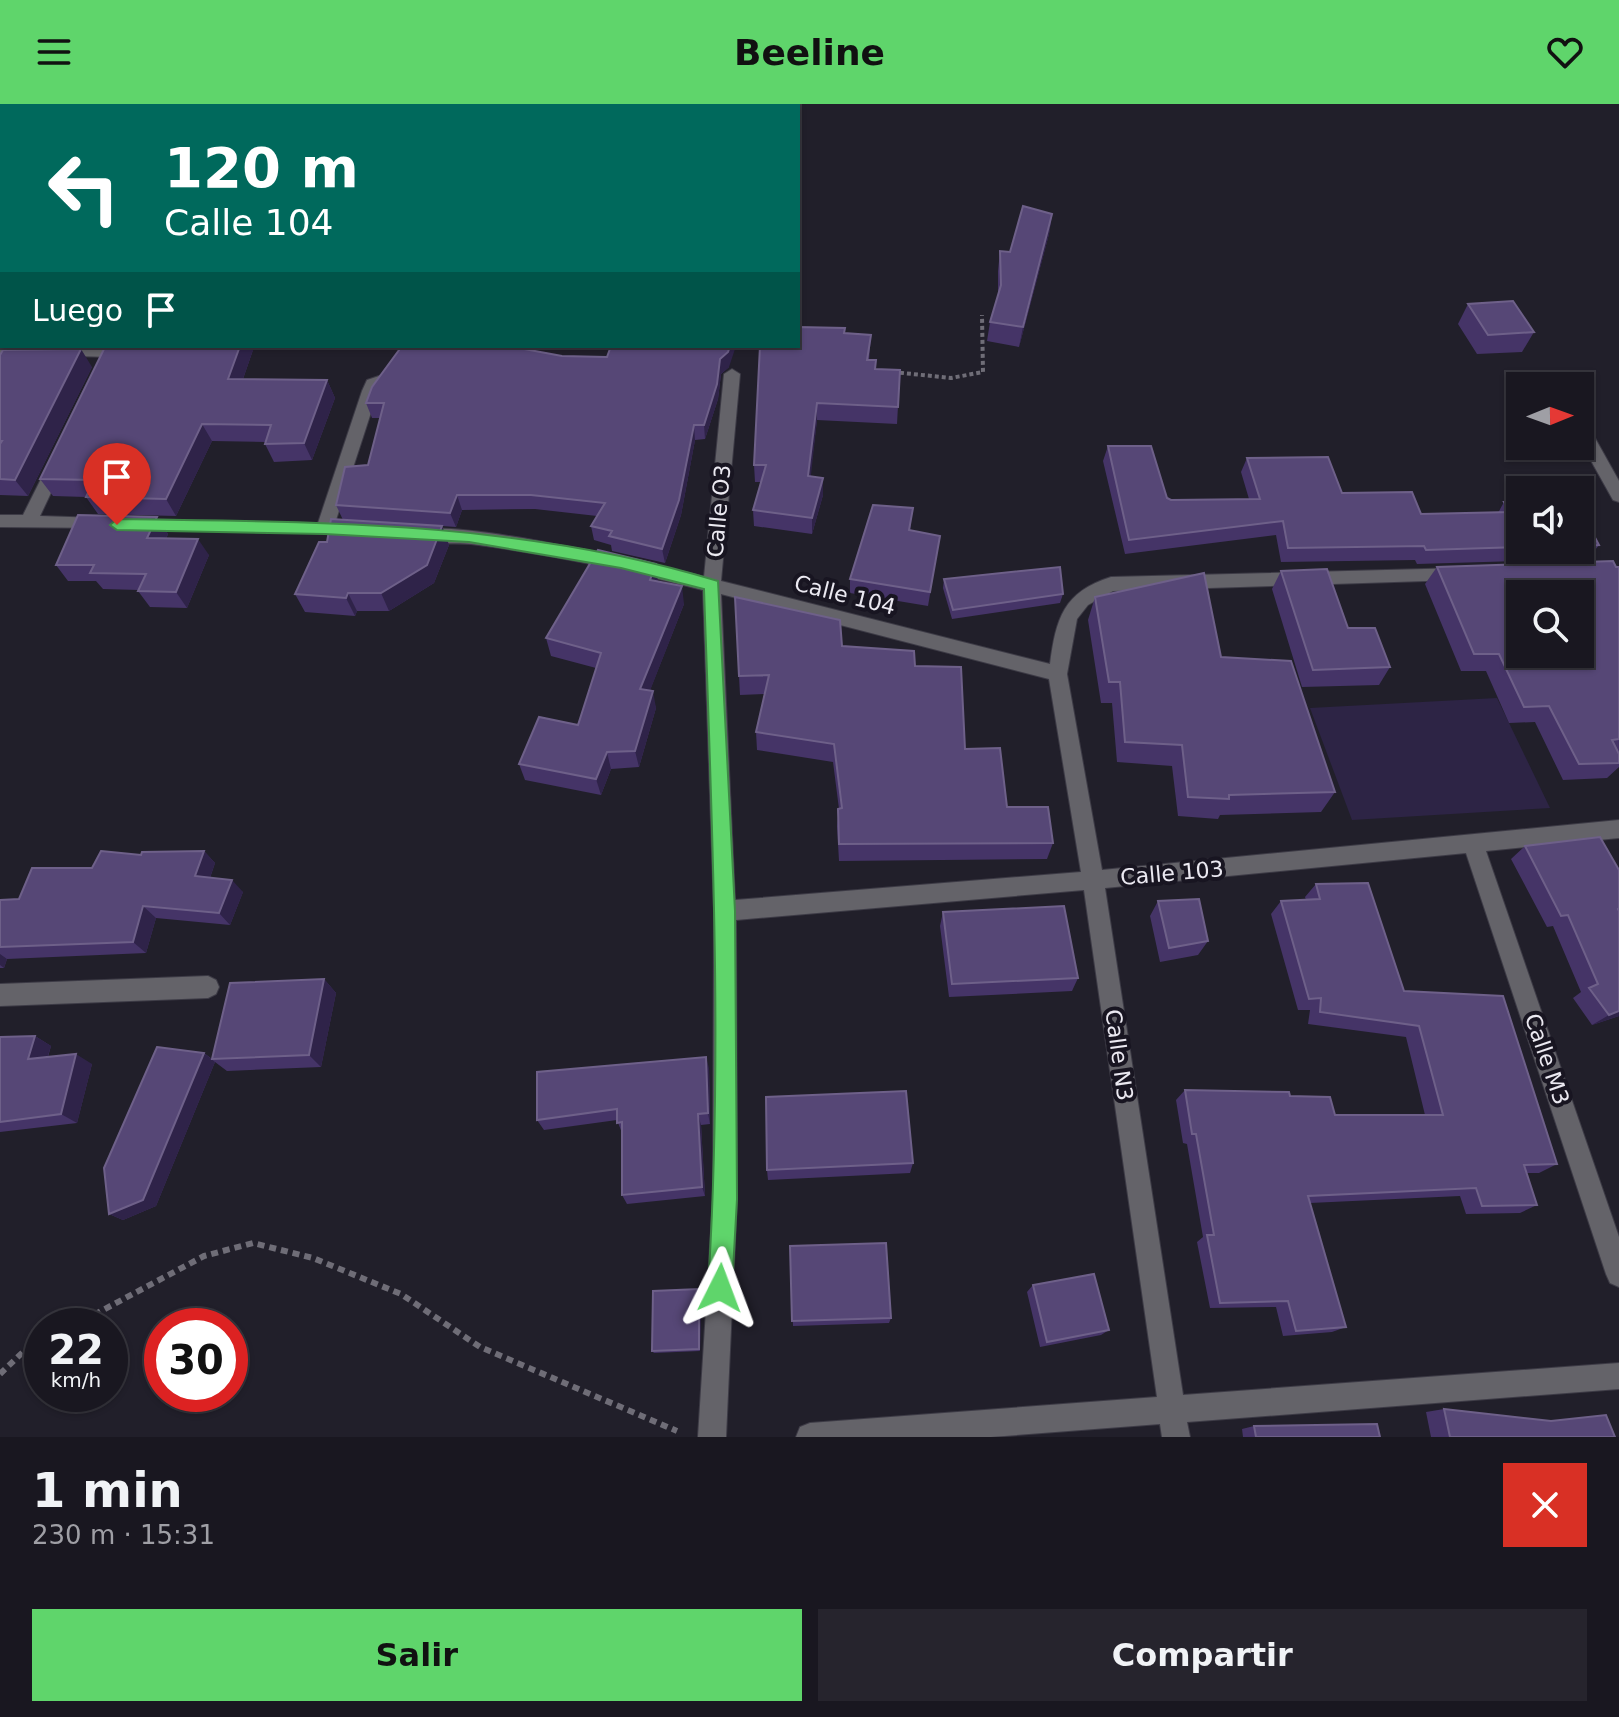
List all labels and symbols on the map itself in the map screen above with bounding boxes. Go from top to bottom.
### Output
north arrow [1506,372,1594,460]
pin [83,443,151,525]
street label: Calle O3 [702,464,736,558]
street label: Calle 104 [792,570,898,620]
street label: Calle 103 [1119,856,1225,890]
street label: Calle N3 [1100,1008,1138,1102]
street label: Calle M3 [1520,1010,1574,1108]
position arrow [678,1246,762,1330]
speed limit sign: 30 [144,1308,248,1412]

